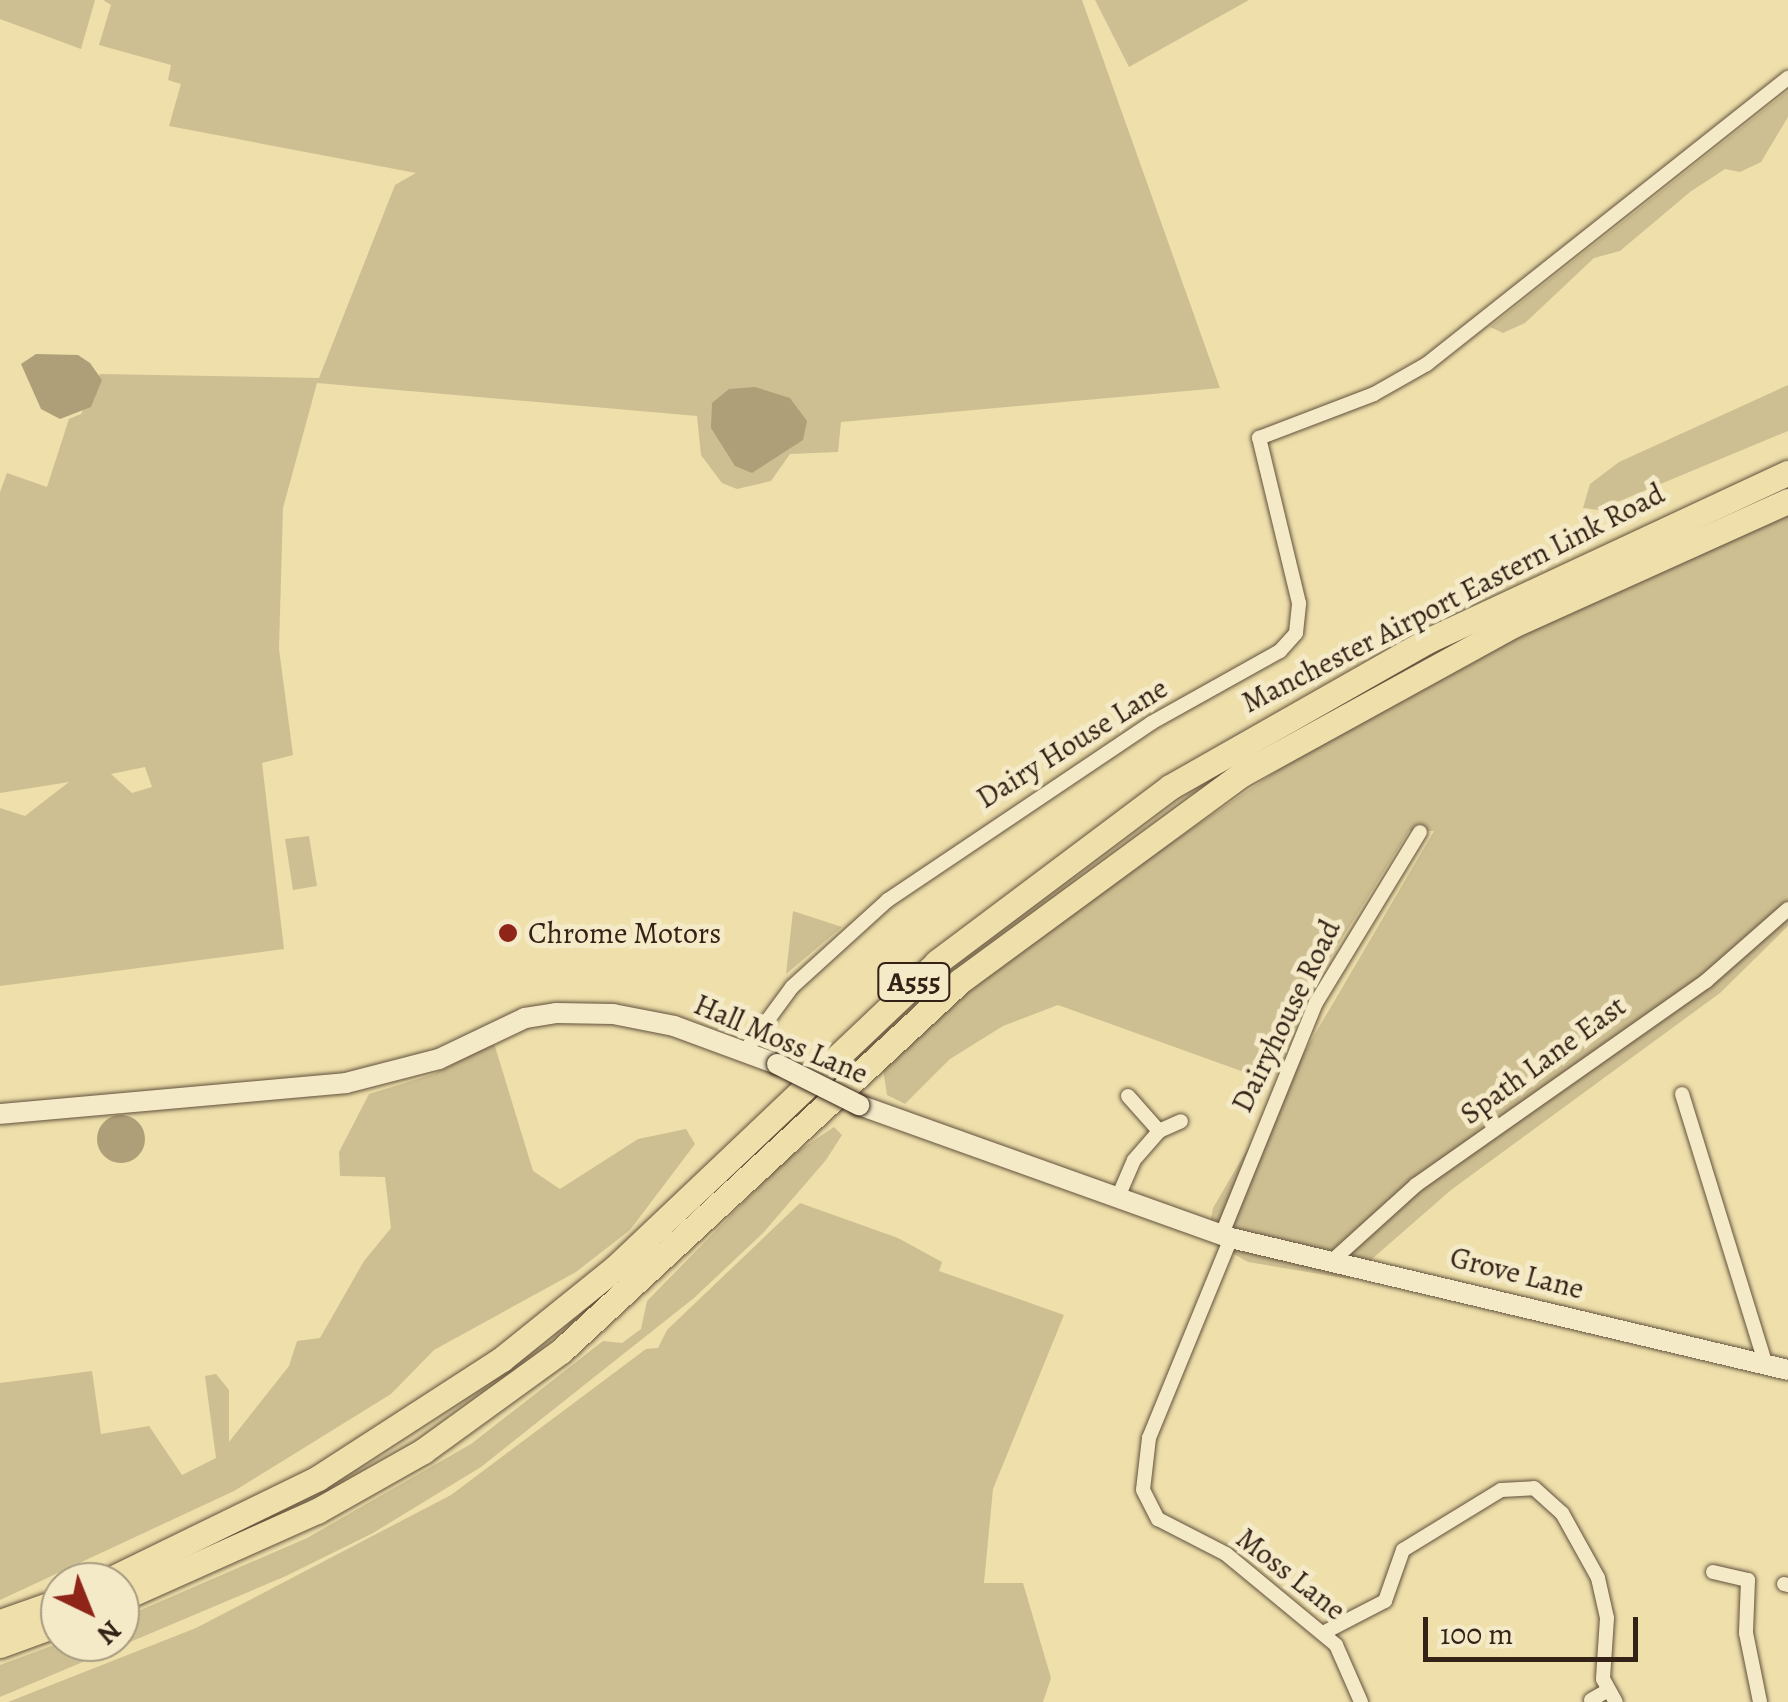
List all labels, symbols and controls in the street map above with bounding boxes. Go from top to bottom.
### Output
street label: Manchester Airport Eastern Link Road [1236,475,1670,721]
street label: Dairy House Lane [970,670,1174,816]
street label: Dairyhouse Road [1224,914,1348,1118]
place label: Chrome Motors [528,915,721,951]
marker: Chrome Motors [497,922,519,944]
road number: A555 [876,959,952,1005]
street label: Hall Moss Lane [689,986,873,1092]
street label: Spath Lane East [1453,988,1633,1132]
street label: Grove Lane [1446,1239,1588,1307]
street label: Moss Lane [1229,1520,1353,1628]
north arrow [40,1562,140,1662]
scale bar [1428,1597,1643,1659]
text: N [89,1612,130,1653]
text: 100 m [1440,1614,1513,1654]

